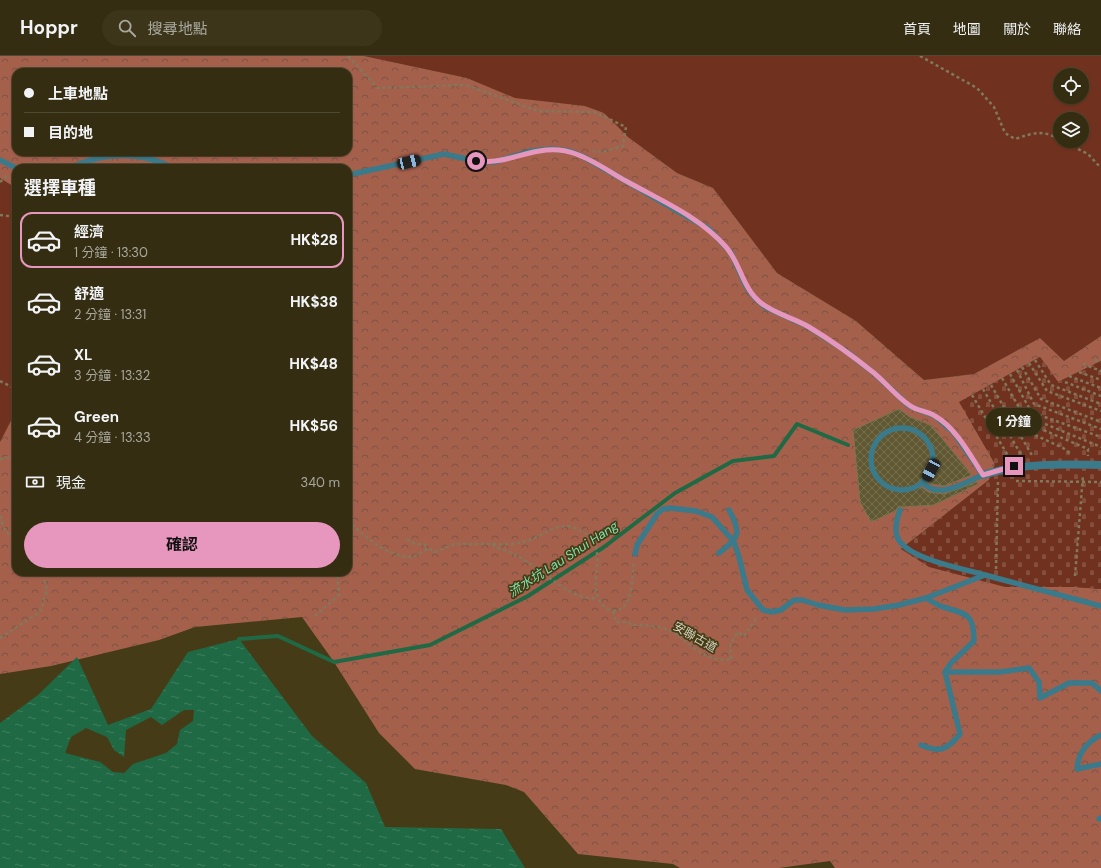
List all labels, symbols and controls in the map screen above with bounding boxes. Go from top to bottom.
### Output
search box [102,10,382,46]
text: Hoppr [20,15,78,40]
icon: search [116,17,138,39]
text: 搜尋地點 [148,19,208,39]
text: 首頁 [903,20,931,38]
text: 地圖 [953,20,981,38]
text: 關於 [1003,20,1031,38]
text: 聯絡 [1053,20,1081,38]
map controls [1053,68,1089,148]
button: locate [1053,68,1089,104]
text: 上車地點 [48,84,108,104]
button: layers [1053,112,1089,148]
text: 目的地 [48,123,93,143]
route start [467,152,485,170]
car [396,153,422,171]
text: 選擇車種 [24,176,96,200]
icon: car [26,222,62,258]
text: 經濟 [74,222,104,242]
text: HK$28 [290,230,338,250]
text: 1 分鐘 · 13:30 [74,244,148,261]
icon: car [26,284,62,320]
text: 舒適 [74,284,104,304]
text: HK$38 [290,292,338,312]
text: 2 分鐘 · 13:31 [74,306,146,323]
text: XL [74,345,92,365]
icon: car [26,346,62,382]
text: HK$48 [289,354,338,374]
text: 3 分鐘 · 13:32 [74,367,150,384]
text: Green [74,407,119,427]
icon: car [26,408,62,444]
callout: 1 分鐘 [986,408,1042,436]
text: 1 分鐘 [997,413,1031,430]
text: HK$56 [290,416,338,436]
text: 4 分鐘 · 13:33 [74,429,151,446]
car [920,457,942,483]
route end [1005,457,1023,475]
icon: cash [24,471,46,493]
text: 現金 [56,473,86,493]
text: 340 m [300,474,340,491]
water label: 流水坑 Lau Shui Hang [505,517,622,601]
button: 確認 [24,522,340,568]
street label: 安聯古道 [670,618,720,656]

